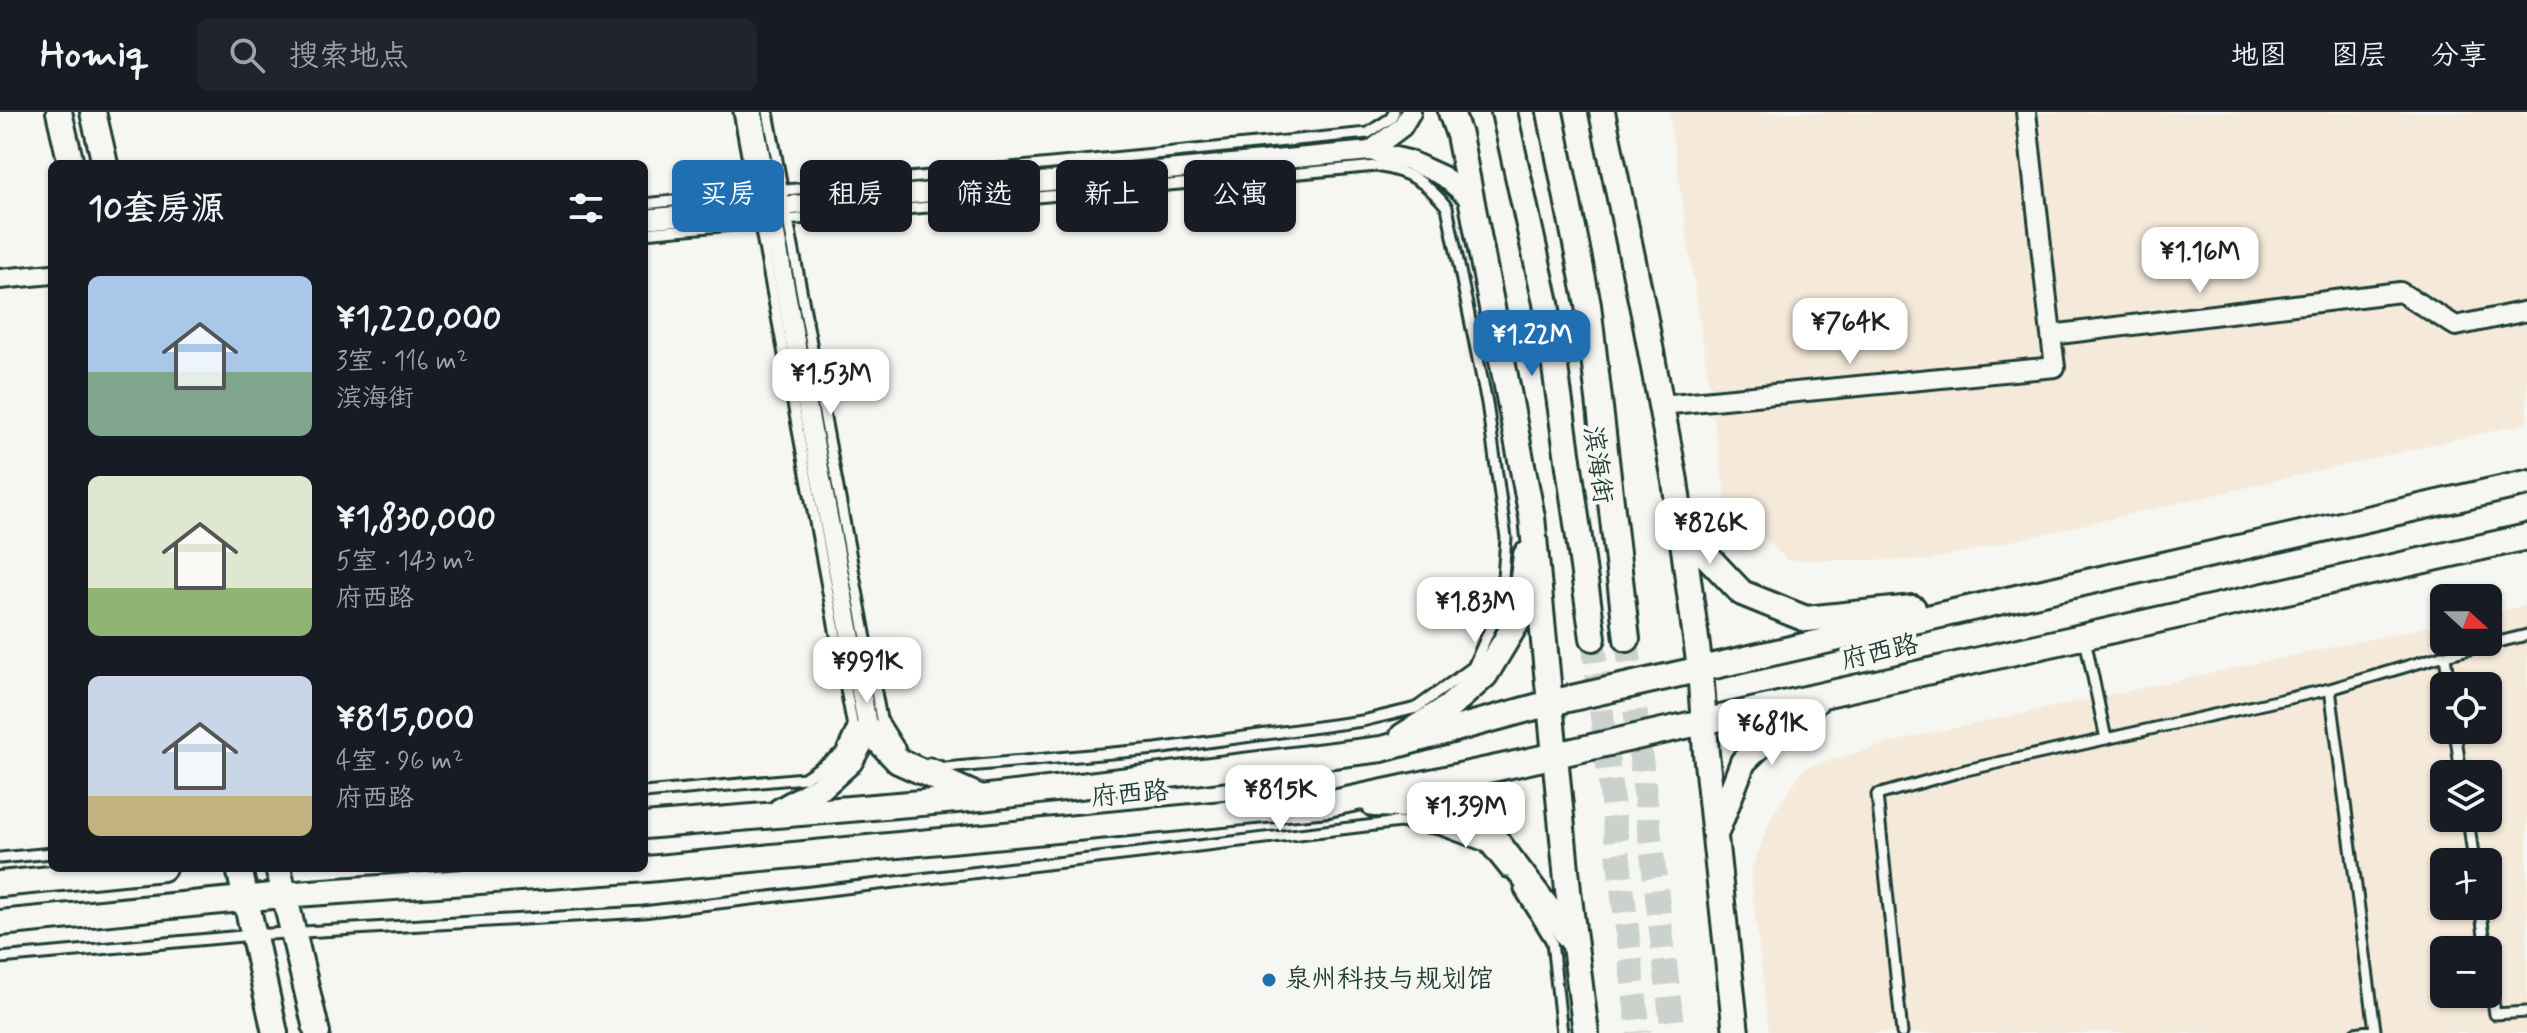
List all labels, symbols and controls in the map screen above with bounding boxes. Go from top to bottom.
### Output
search box [197,19,757,91]
text: Homiq [40,31,149,80]
icon: search [225,33,269,77]
text: 搜索地点 [289,37,409,76]
text: 地图 [2231,38,2287,75]
text: 图层 [2331,38,2387,75]
text: 分享 [2431,38,2487,75]
chip: 买房 [672,160,784,232]
chip: 租房 [800,160,912,232]
chip: 筛选 [928,160,1040,232]
chip: 新上 [1056,160,1168,232]
chip: 公寓 [1184,160,1296,232]
icon: filters [564,186,608,230]
text: 10套房源 [88,187,225,232]
pin: ¥1.16M [2135,227,2265,295]
text: ¥1.16M [2160,236,2240,270]
text: ¥1,220,000 [336,297,502,342]
pin: ¥764K [1794,298,1906,366]
text: ¥764K [1811,307,1889,341]
icon: home [152,308,248,404]
pin: ¥1.22M [1467,310,1597,378]
text: ¥1.22M [1491,319,1573,353]
text: 3室 · 116 m² [336,345,468,379]
pin: ¥1.53M [766,349,896,417]
text: ¥1.53M [790,358,872,392]
text: 滨海街 [336,382,414,416]
street label: 滨海街 [1575,424,1619,506]
text: ¥1,830,000 [336,497,496,542]
pin: ¥826K [1654,498,1766,566]
text: ¥826K [1673,507,1747,541]
icon: home [152,508,248,604]
text: 5室 · 143 m² [336,545,475,579]
pin: ¥1.83M [1410,577,1540,645]
text: 府西路 [336,582,414,616]
north arrow [2430,584,2502,656]
map controls [2430,584,2502,1008]
text: ¥1.83M [1435,586,1515,620]
street label: 府西路 [1838,628,1922,678]
pin: ¥991K [811,637,923,705]
text: ¥991K [831,646,903,680]
button: locate [2430,672,2502,744]
text: ¥815,000 [336,697,475,742]
pin: ¥681K [1716,699,1828,767]
icon: home [152,708,248,804]
text: ¥681K [1736,708,1808,742]
text: 4室 · 96 m² [336,745,464,779]
button: layers [2430,760,2502,832]
pin: ¥815K [1224,765,1336,833]
text: ¥815K [1243,774,1317,808]
street label: 府西路 [1090,775,1170,815]
text: 府西路 [336,782,414,816]
pin: ¥1.39M [1401,782,1531,850]
text: ¥1.39M [1425,791,1507,825]
button: + [2430,848,2502,920]
button: − [2430,936,2502,1008]
place label: 泉州科技与规划馆 [1285,963,1493,997]
marker: 泉州科技与规划馆 [1260,971,1278,989]

